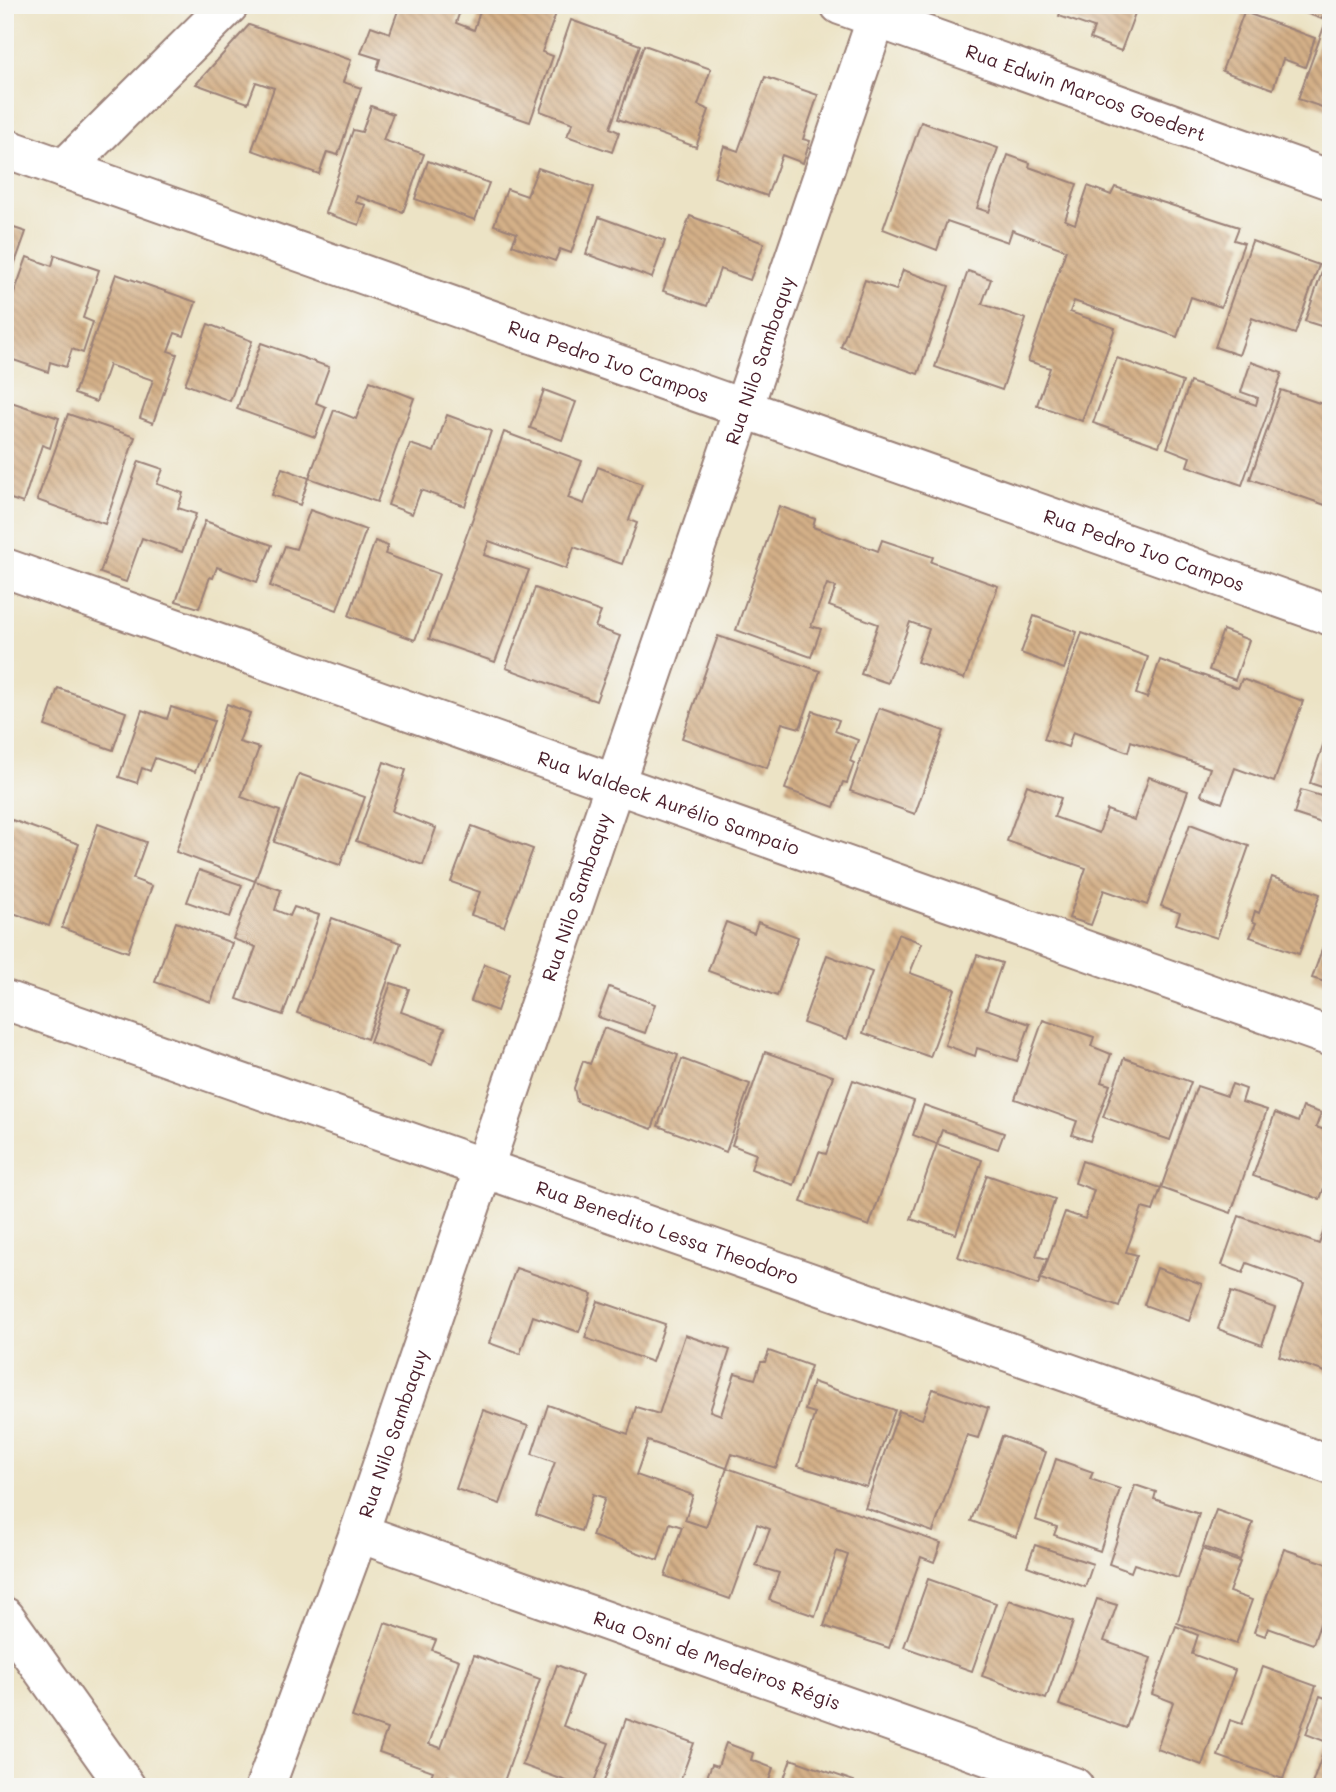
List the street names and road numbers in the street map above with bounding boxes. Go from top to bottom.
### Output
street label: Rua Edwin Marcos Goedert [962,38,1210,147]
street label: Rua Nilo Sambaquy [719,273,800,448]
street label: Rua Pedro Ivo Campos [505,314,713,408]
street label: Rua Pedro Ivo Campos [1040,503,1248,597]
street label: Rua Waldeck Aurélio Sampaio [534,744,803,860]
street label: Rua Nilo Sambaquy [535,809,616,984]
street label: Rua Benedito Lessa Theodoro [533,1174,802,1289]
street label: Rua Nilo Sambaquy [352,1346,433,1521]
street label: Rua Osni de Medeiros Régis [590,1604,844,1715]

